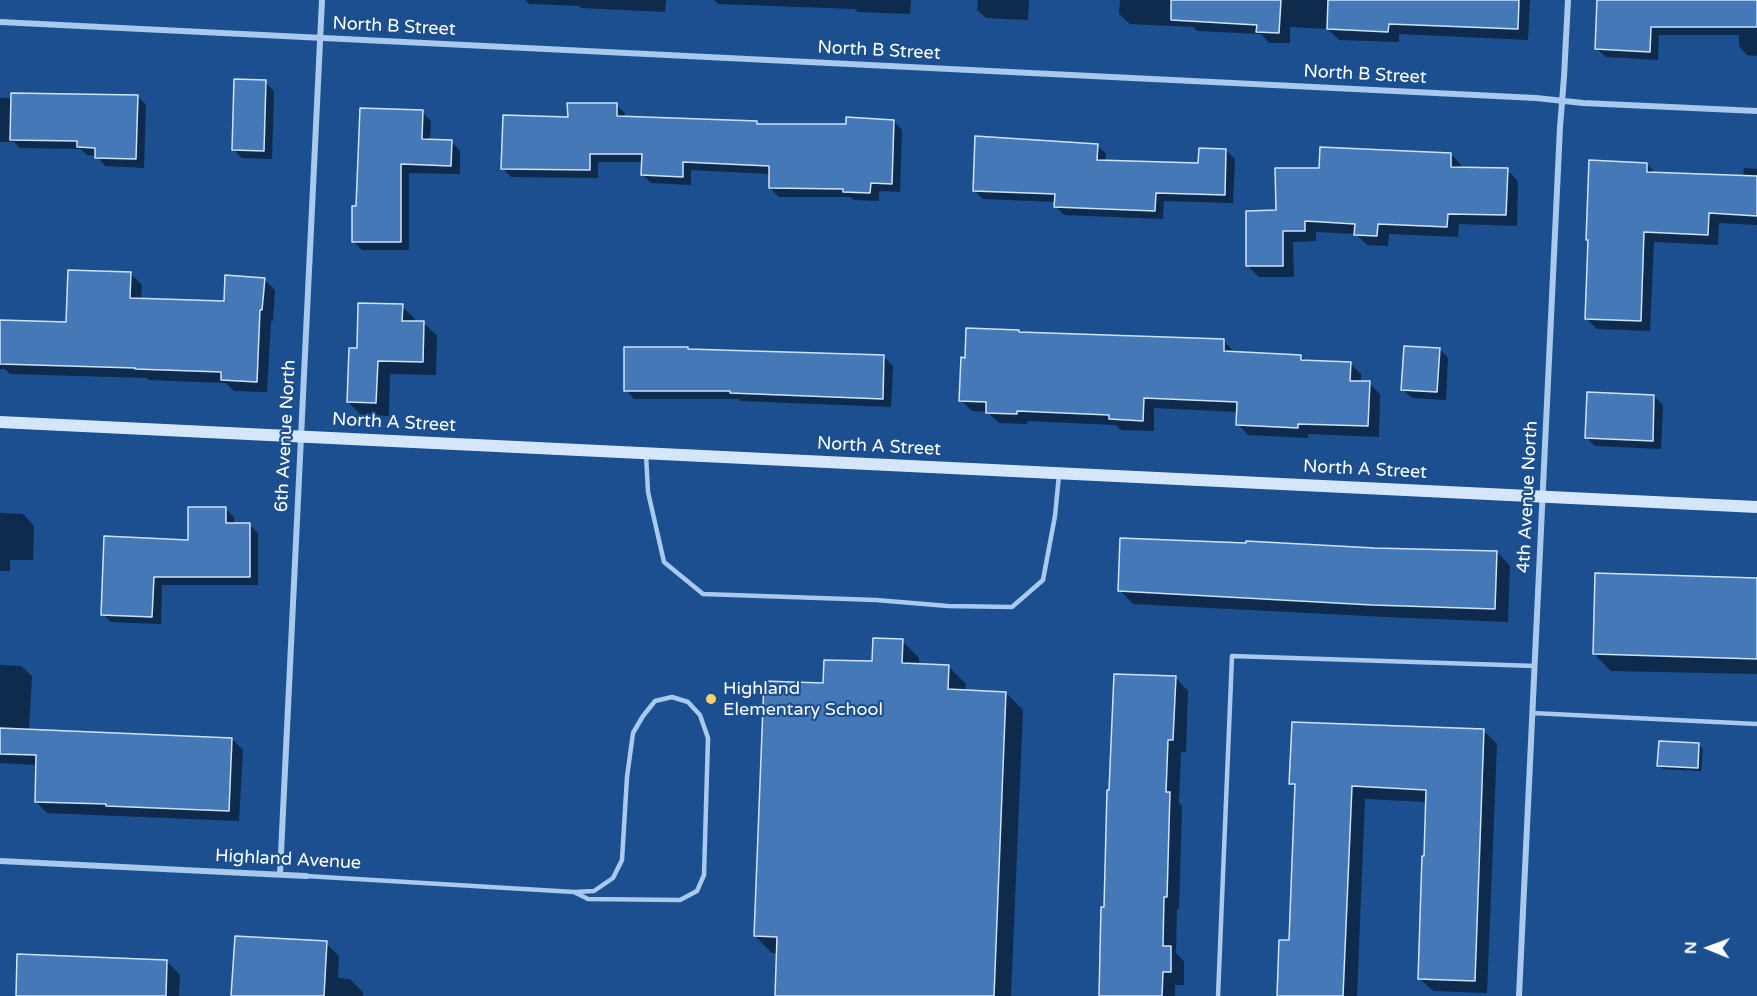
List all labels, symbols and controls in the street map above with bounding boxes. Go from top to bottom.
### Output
street label: North B Street [332,13,456,41]
street label: North B Street [817,37,941,65]
street label: North B Street [1303,61,1427,89]
street label: 6th Avenue North [271,359,301,513]
street label: North A Street [331,409,457,437]
street label: 4th Avenue North [1513,420,1543,574]
street label: North A Street [816,433,942,461]
street label: North A Street [1302,456,1428,484]
place label: Highland Elementary School [723,678,883,720]
marker: Highland Elementary School [704,692,718,706]
street label: Highland Avenue [214,845,362,875]
north arrow [1679,918,1739,978]
text: N [1681,941,1701,954]

